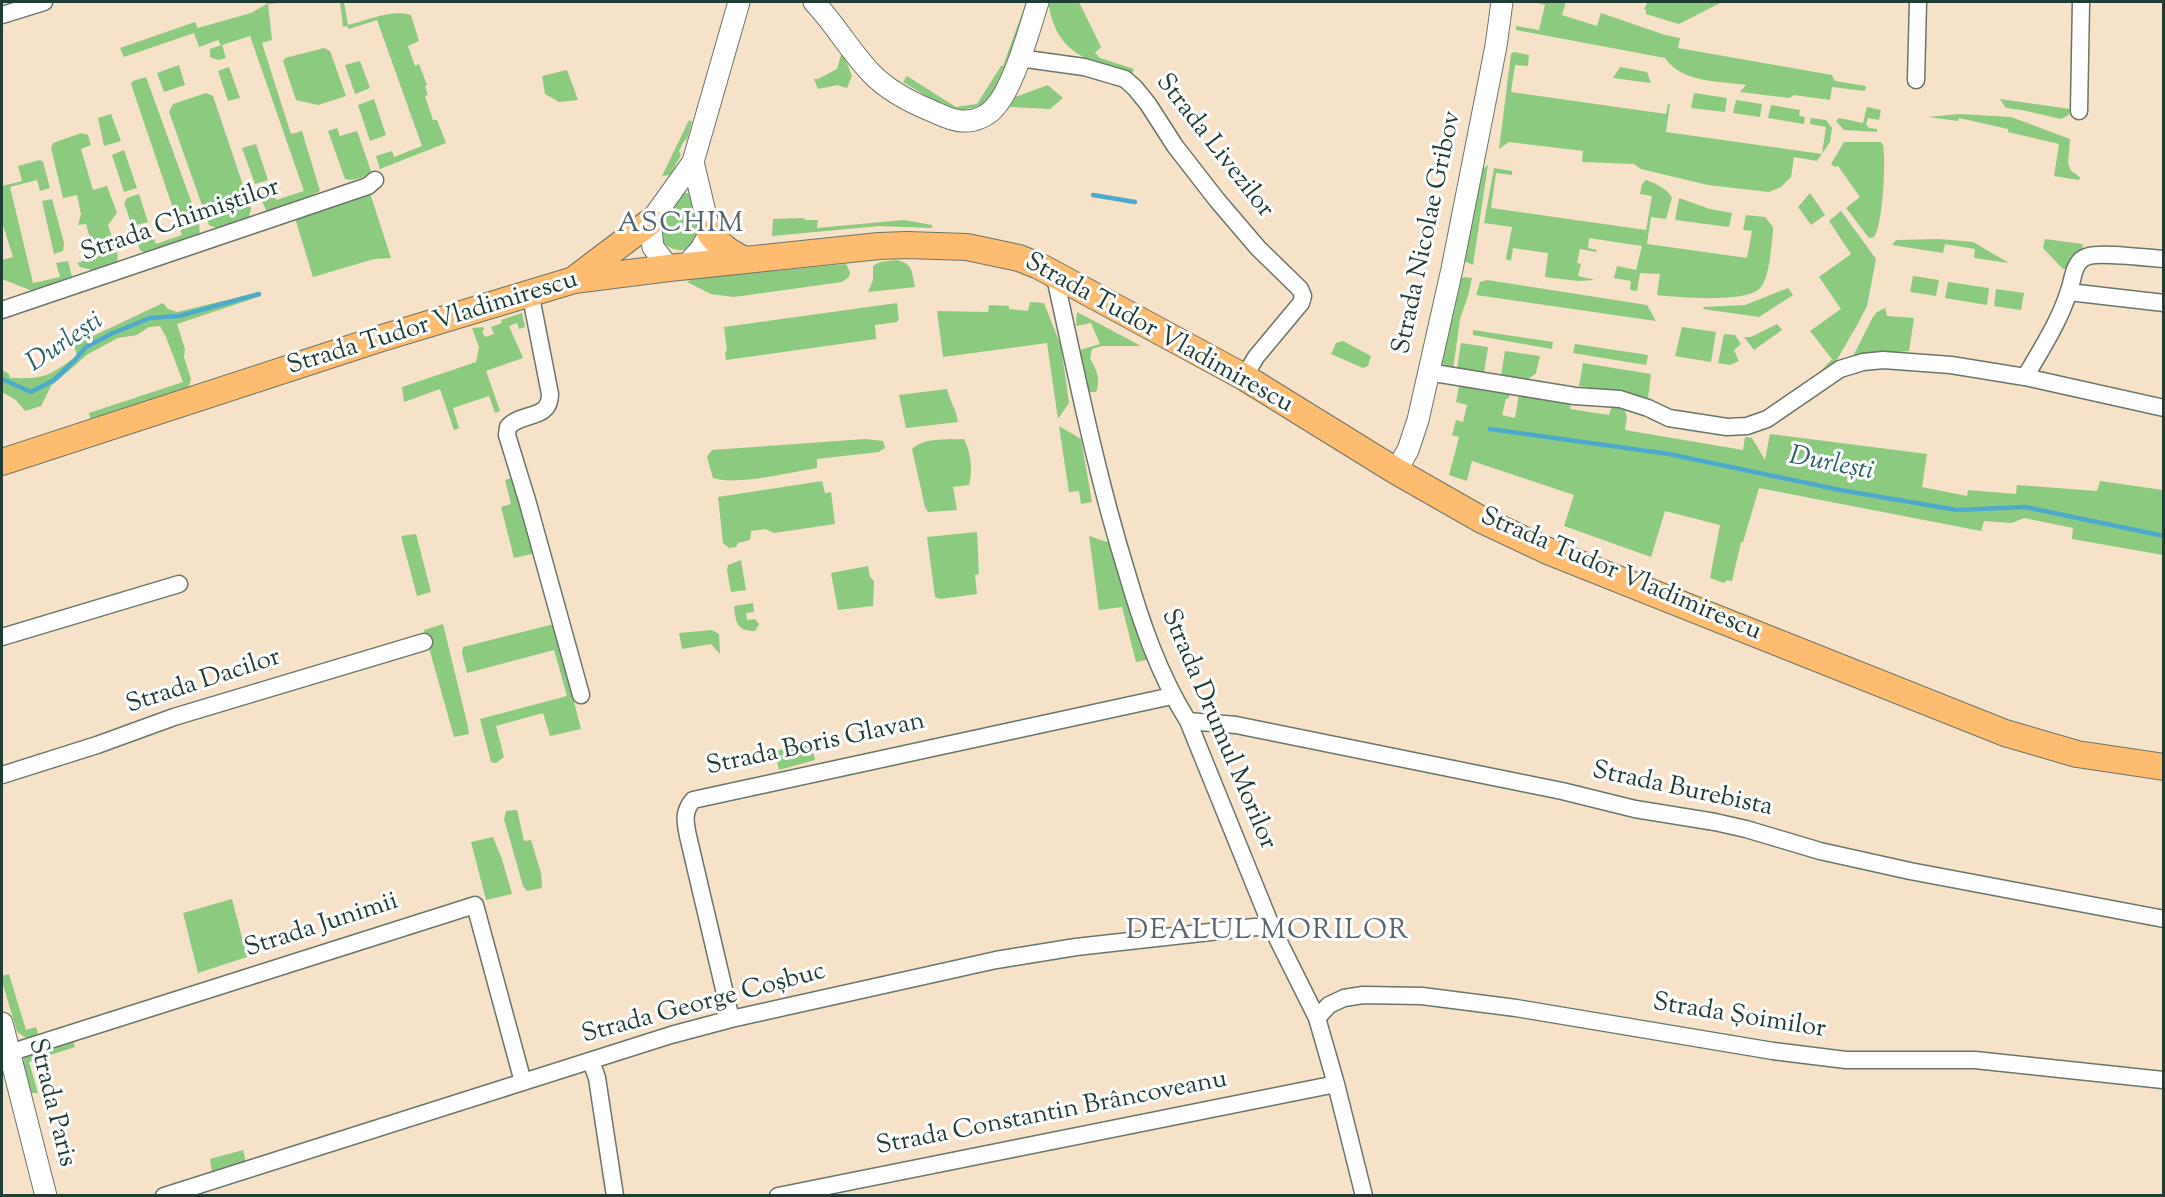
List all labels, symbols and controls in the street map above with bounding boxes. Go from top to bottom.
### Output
street label: Strada Livezilor [1147,69,1279,225]
street label: Strada Nicolae Gribov [1388,109,1470,357]
street label: Strada Chimiștilor [78,173,284,271]
district label: ASCHIM [617,209,745,243]
street label: Strada Tudor Vladimirescu [1018,248,1298,422]
street label: Strada Tudor Vladimirescu [284,266,582,384]
water label: Durlești [22,307,110,381]
water label: Durlești [1786,442,1876,490]
street label: Strada Tudor Vladimirescu [1475,503,1765,649]
street label: Strada Drumul Morilor [1152,605,1282,855]
street label: Strada Dacilor [123,643,285,723]
street label: Strada Boris Glavan [704,708,928,784]
street label: Strada Burebista [1589,757,1775,825]
street label: Strada Junimii [241,888,403,966]
district label: DEALUL MORILOR [1126,916,1410,950]
street label: Strada George Coșbuc [579,957,829,1053]
street label: Strada Șoimilor [1650,989,1828,1047]
street label: Strada Paris [19,1036,81,1170]
street label: Strada Constantin Brâncoveanu [874,1066,1230,1164]

